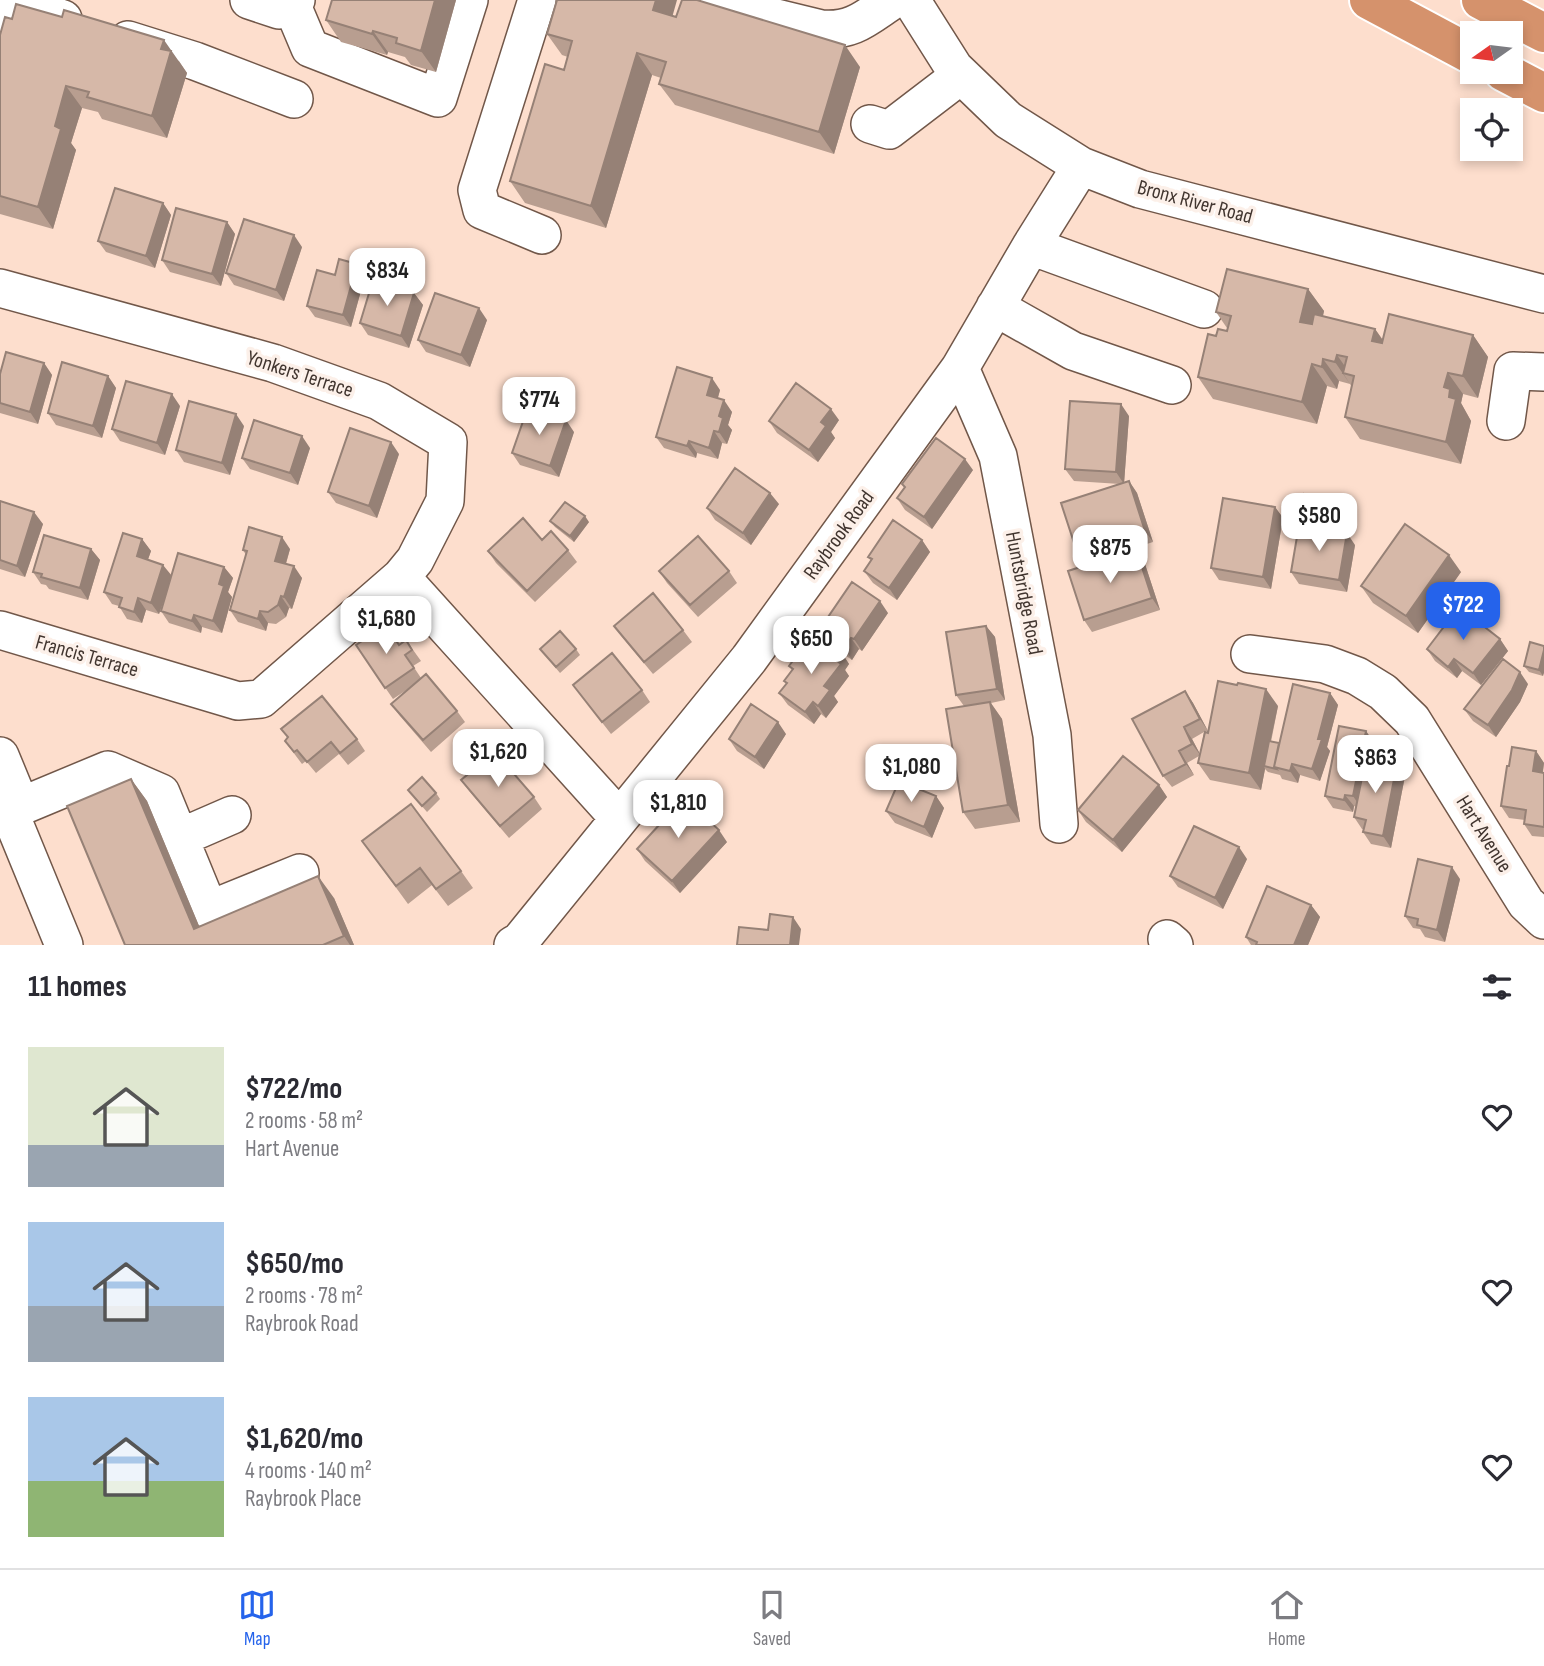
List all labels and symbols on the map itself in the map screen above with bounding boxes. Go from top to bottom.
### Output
north arrow [1460,21,1522,84]
street label: Bronx River Road [1135,175,1255,229]
pin: $834 [346,248,428,308]
street label: Yonkers Terrace [244,345,356,403]
pin: $774 [498,378,580,437]
street label: Raybrook Road [798,486,880,584]
pin: $580 [1278,494,1360,553]
pin: $875 [1069,526,1151,585]
street label: Huntsbridge Road [1000,529,1048,657]
pin: $722 [1422,582,1504,642]
pin: $1,680 [329,596,443,656]
pin: $650 [770,616,852,676]
street label: Francis Terrace [33,629,141,683]
pin: $1,620 [441,730,555,789]
pin: $863 [1334,736,1416,795]
pin: $1,080 [854,744,968,804]
pin: $1,810 [621,780,735,840]
street label: Hart Avenue [1451,791,1517,877]

